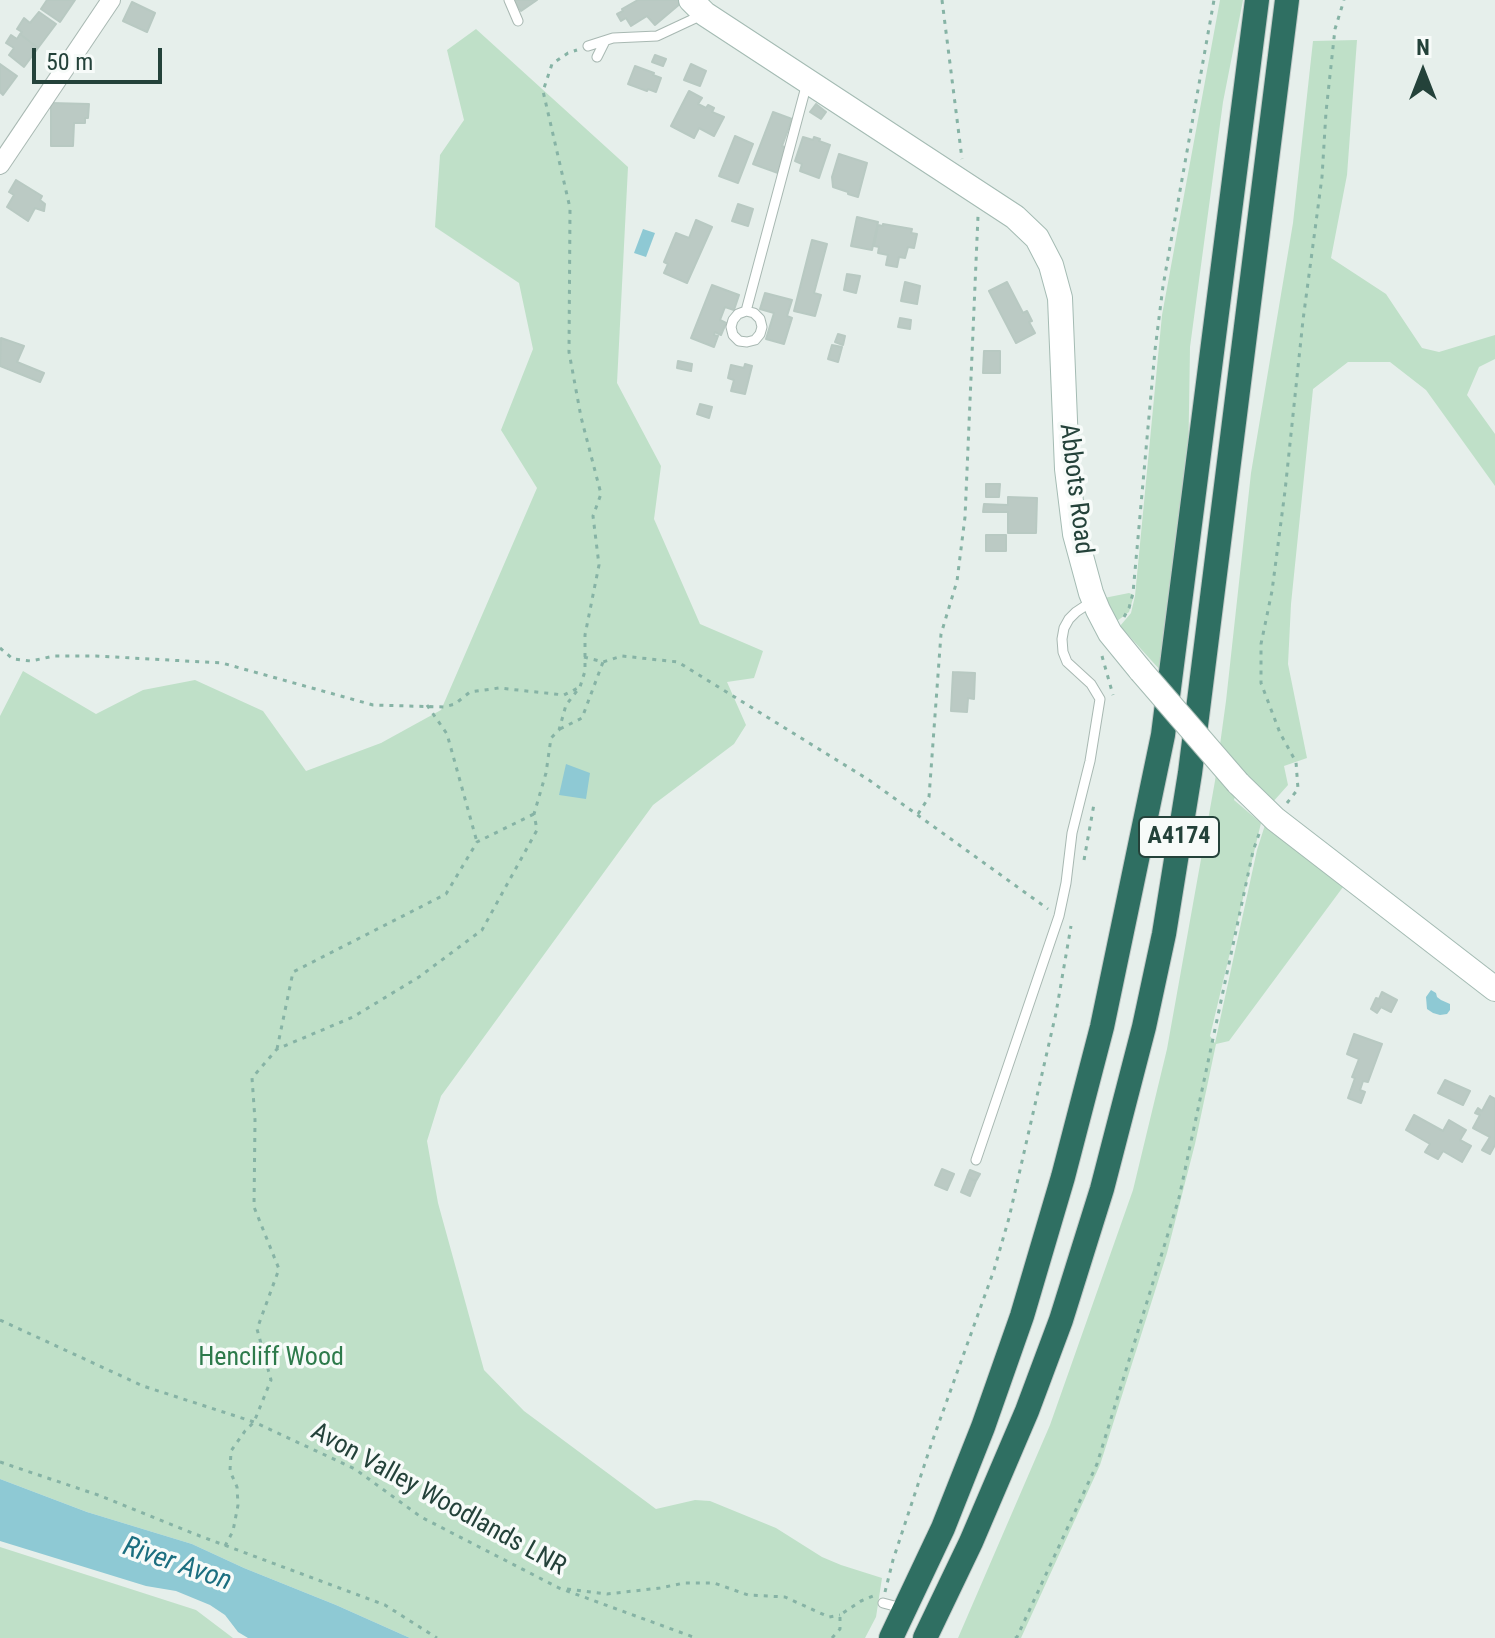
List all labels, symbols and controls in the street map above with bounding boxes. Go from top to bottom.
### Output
scale bar [36,32,166,82]
north arrow [1383,32,1463,112]
text: N [1416,35,1430,60]
text: 50 m [46,48,93,76]
street label: Abbots Road [1052,422,1098,556]
road number: A4174 [1139,817,1219,857]
park label: Hencliff Wood [198,1342,344,1374]
street label: Avon Valley Woodlands LNR [305,1417,571,1583]
water label: River Avon [118,1531,236,1599]

